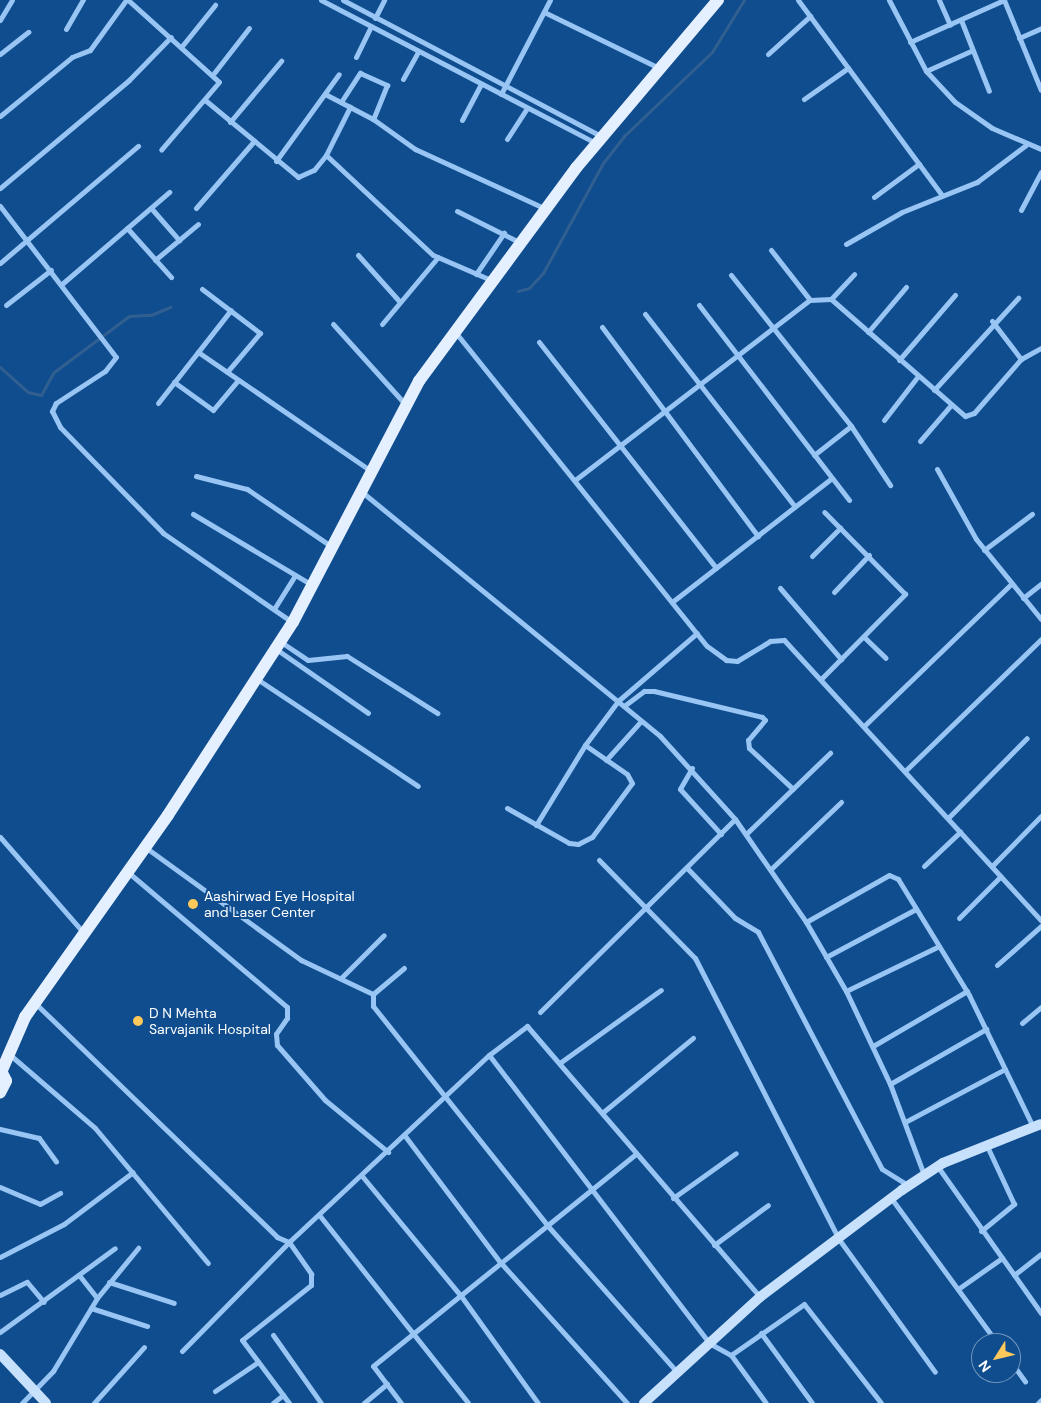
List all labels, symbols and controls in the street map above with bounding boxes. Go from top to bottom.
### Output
place label: Aashirwad Eye Hospital and Laser Center [204,888,355,920]
marker: Aashirwad Eye Hospital and Laser Center [186,897,200,911]
place label: D N Mehta Sarvajanik Hospital [149,1005,271,1038]
marker: D N Mehta Sarvajanik Hospital [131,1014,145,1028]
north arrow [971,1333,1021,1383]
text: N [974,1357,995,1376]

